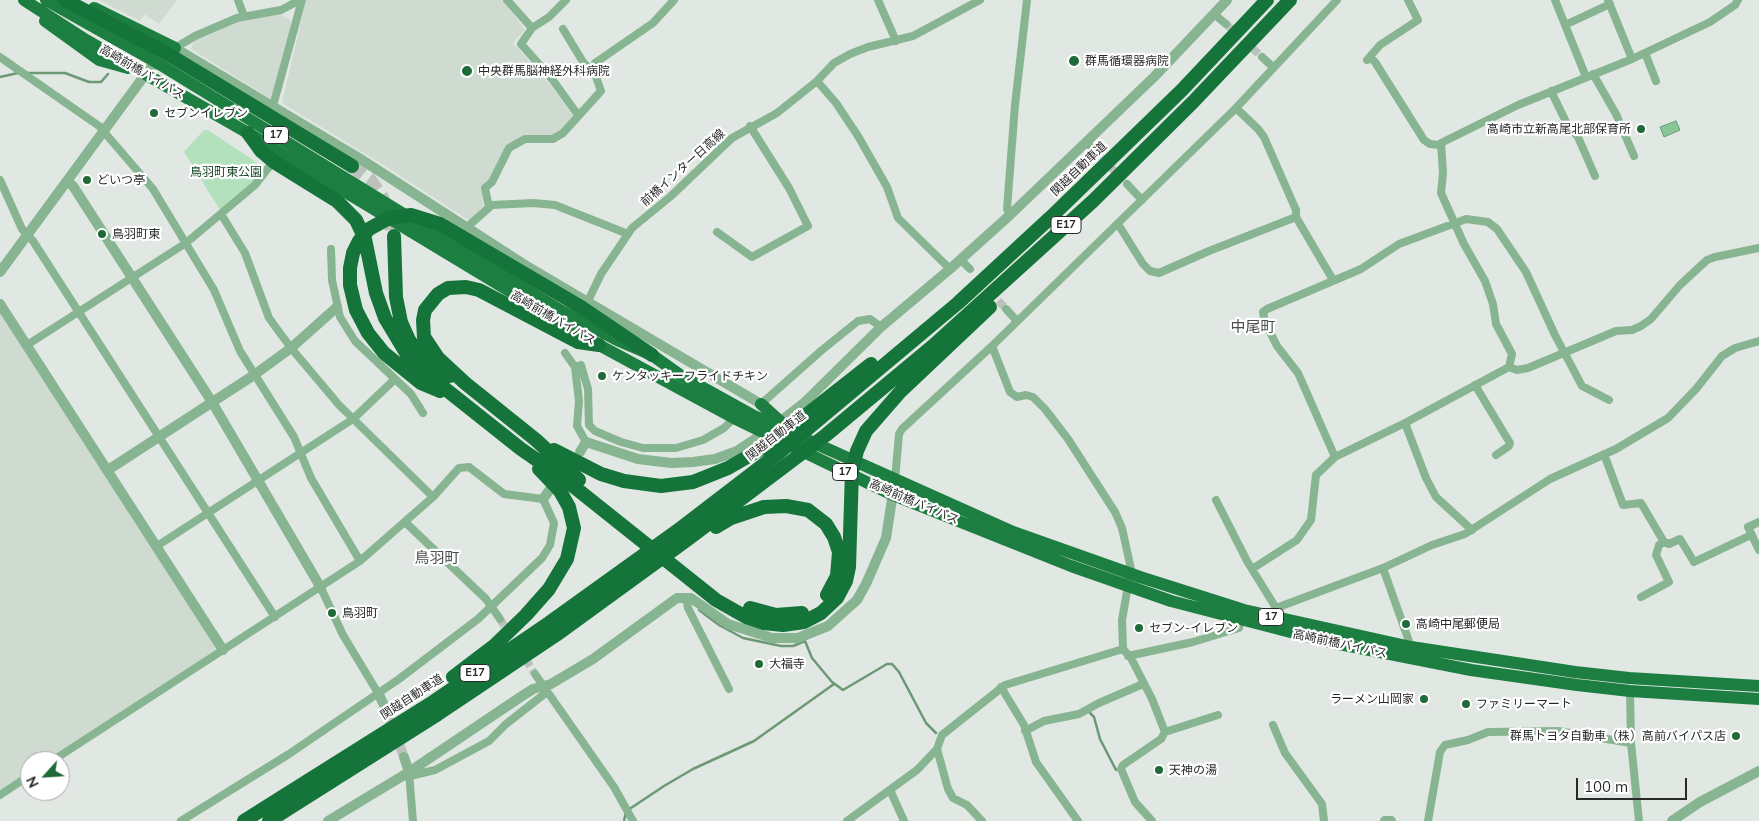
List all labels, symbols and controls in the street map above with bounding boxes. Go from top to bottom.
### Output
street label: 高崎前橋バイパス [97,42,187,102]
marker: 群馬循環器病院 [1067,54,1081,68]
place label: 群馬循環器病院 [1085,54,1169,68]
marker: 中央群馬脳神経外科病院 [460,64,474,78]
place label: 中央群馬脳神経外科病院 [478,64,610,78]
place label: セブンイレブン [164,106,248,120]
marker: セブンイレブン [148,107,160,119]
place label: 高崎市立新高尾北部保育所 [1487,122,1631,136]
marker: 高崎市立新高尾北部保育所 [1635,123,1647,135]
road number: 17 [264,126,288,144]
street label: 前橋インター日高線 [638,127,728,209]
street label: 関越自動車道 [1048,139,1110,199]
park label: 鳥羽町東公園 [190,165,262,179]
place label: どいつ亭 [97,173,145,187]
marker: どいつ亭 [81,174,93,186]
road number: E17 [1051,216,1081,234]
place label: 鳥羽町東 [112,227,160,241]
marker: 鳥羽町東 [96,228,108,240]
street label: 高崎前橋バイパス [508,288,598,348]
district label: 中尾町 [1231,318,1275,336]
place label: ケンタッキーフライドチキン [612,369,768,383]
marker: ケンタッキーフライドチキン [596,370,608,382]
street label: 関越自動車道 [743,408,809,464]
road number: 17 [832,464,858,481]
street label: 高崎前橋バイパス [867,477,961,527]
district label: 鳥羽町 [415,549,459,567]
place label: 鳥羽町 [342,606,378,620]
marker: 鳥羽町 [326,607,338,619]
road number: 17 [1258,608,1284,626]
place label: 高崎中尾郵便局 [1416,617,1500,631]
marker: 高崎中尾郵便局 [1400,618,1412,630]
place label: セブン-イレブン [1149,621,1238,635]
marker: セブン-イレブン [1133,622,1145,634]
street label: 高崎前橋バイパス [1292,627,1388,661]
place label: 大福寺 [769,657,805,671]
marker: 大福寺 [753,658,765,670]
road number: E17 [460,664,490,681]
street label: 関越自動車道 [378,671,446,723]
place label: ラーメン山岡家 [1330,692,1414,706]
marker: ラーメン山岡家 [1418,693,1430,705]
place label: ファミリーマート [1476,697,1572,711]
marker: ファミリーマート [1460,698,1472,710]
place label: 群馬トヨタ自動車（株）高前バイパス店 [1510,729,1726,743]
marker: 群馬トヨタ自動車（株）高前バイパス店 [1730,730,1742,742]
north arrow [20,751,70,801]
place label: 天神の湯 [1169,763,1217,777]
marker: 天神の湯 [1153,764,1165,776]
scale bar [1579,768,1690,800]
text: N [22,773,43,791]
text: 100 m [1584,777,1628,796]

